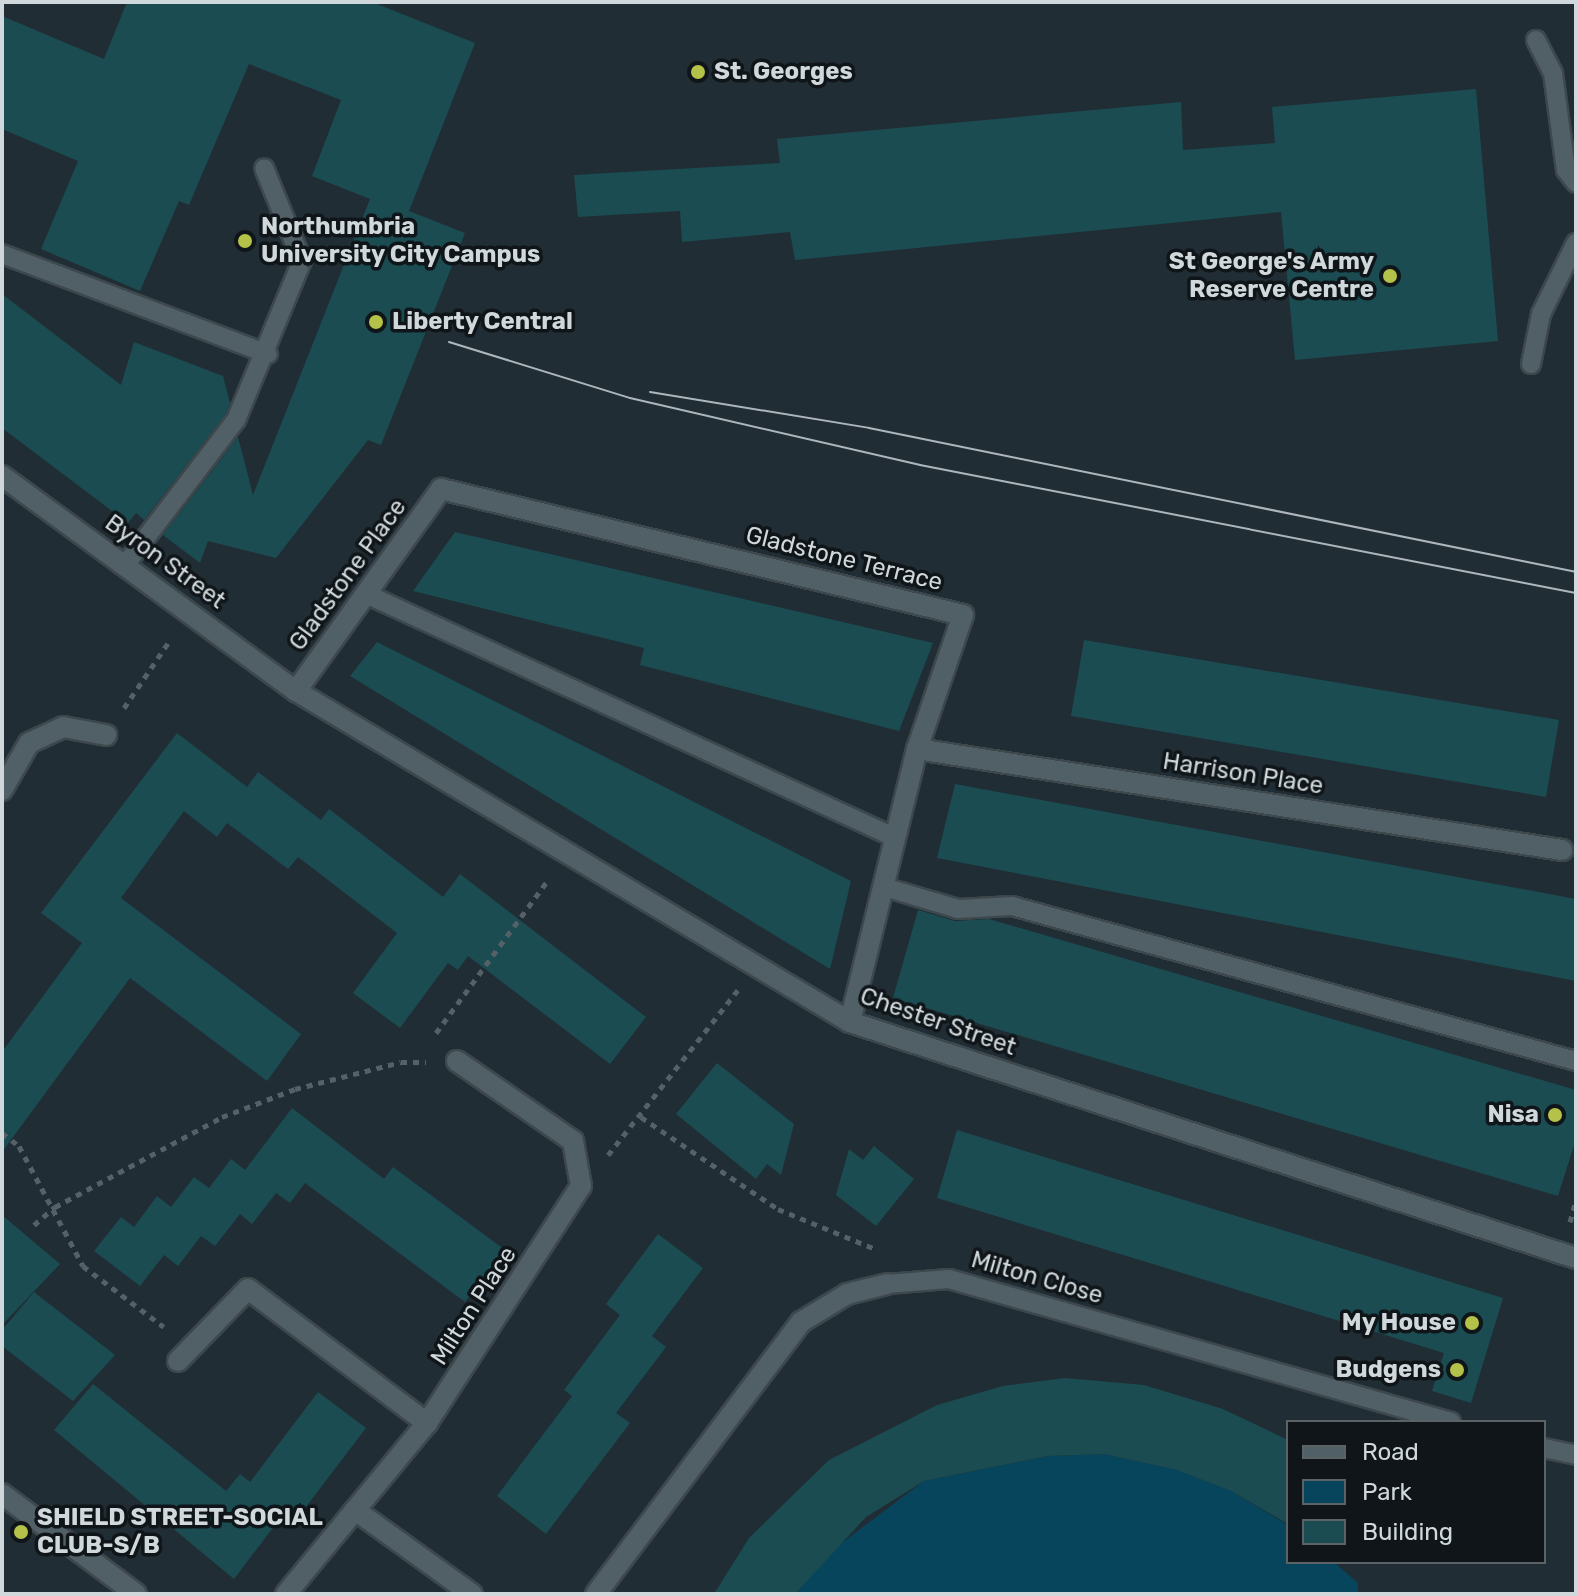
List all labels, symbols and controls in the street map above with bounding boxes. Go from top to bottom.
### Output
place label: St. Georges [714,58,853,86]
marker: St. Georges [689,63,707,81]
place label: Northumbria University City Campus [261,213,542,269]
marker: Northumbria University City Campus [236,232,254,250]
place label: St George's Army Reserve Centre [1168,248,1374,304]
marker: St George's Army Reserve Centre [1381,267,1399,285]
place label: Liberty Central [392,308,573,336]
marker: Liberty Central [367,313,385,331]
street label: Gladstone Place [283,494,413,656]
street label: Byron Street [99,509,231,615]
street label: Gladstone Terrace [743,521,945,597]
street label: Harrison Place [1161,747,1325,801]
street label: Chester Street [856,982,1020,1062]
place label: Nisa [1487,1101,1539,1129]
marker: Nisa [1546,1106,1564,1124]
street label: Milton Place [425,1241,523,1371]
street label: Milton Close [968,1245,1106,1311]
place label: My House [1341,1309,1456,1337]
marker: My House [1463,1314,1481,1332]
place label: Budgens [1335,1356,1441,1384]
marker: Budgens [1448,1361,1466,1379]
legend [1286,1420,1546,1564]
text: Road [1362,1438,1419,1466]
text: Park [1362,1478,1412,1506]
place label: SHIELD STREET-SOCIAL CLUB-S/B [37,1504,323,1560]
text: Building [1362,1518,1453,1546]
marker: SHIELD STREET-SOCIAL CLUB-S/B [12,1523,30,1541]

